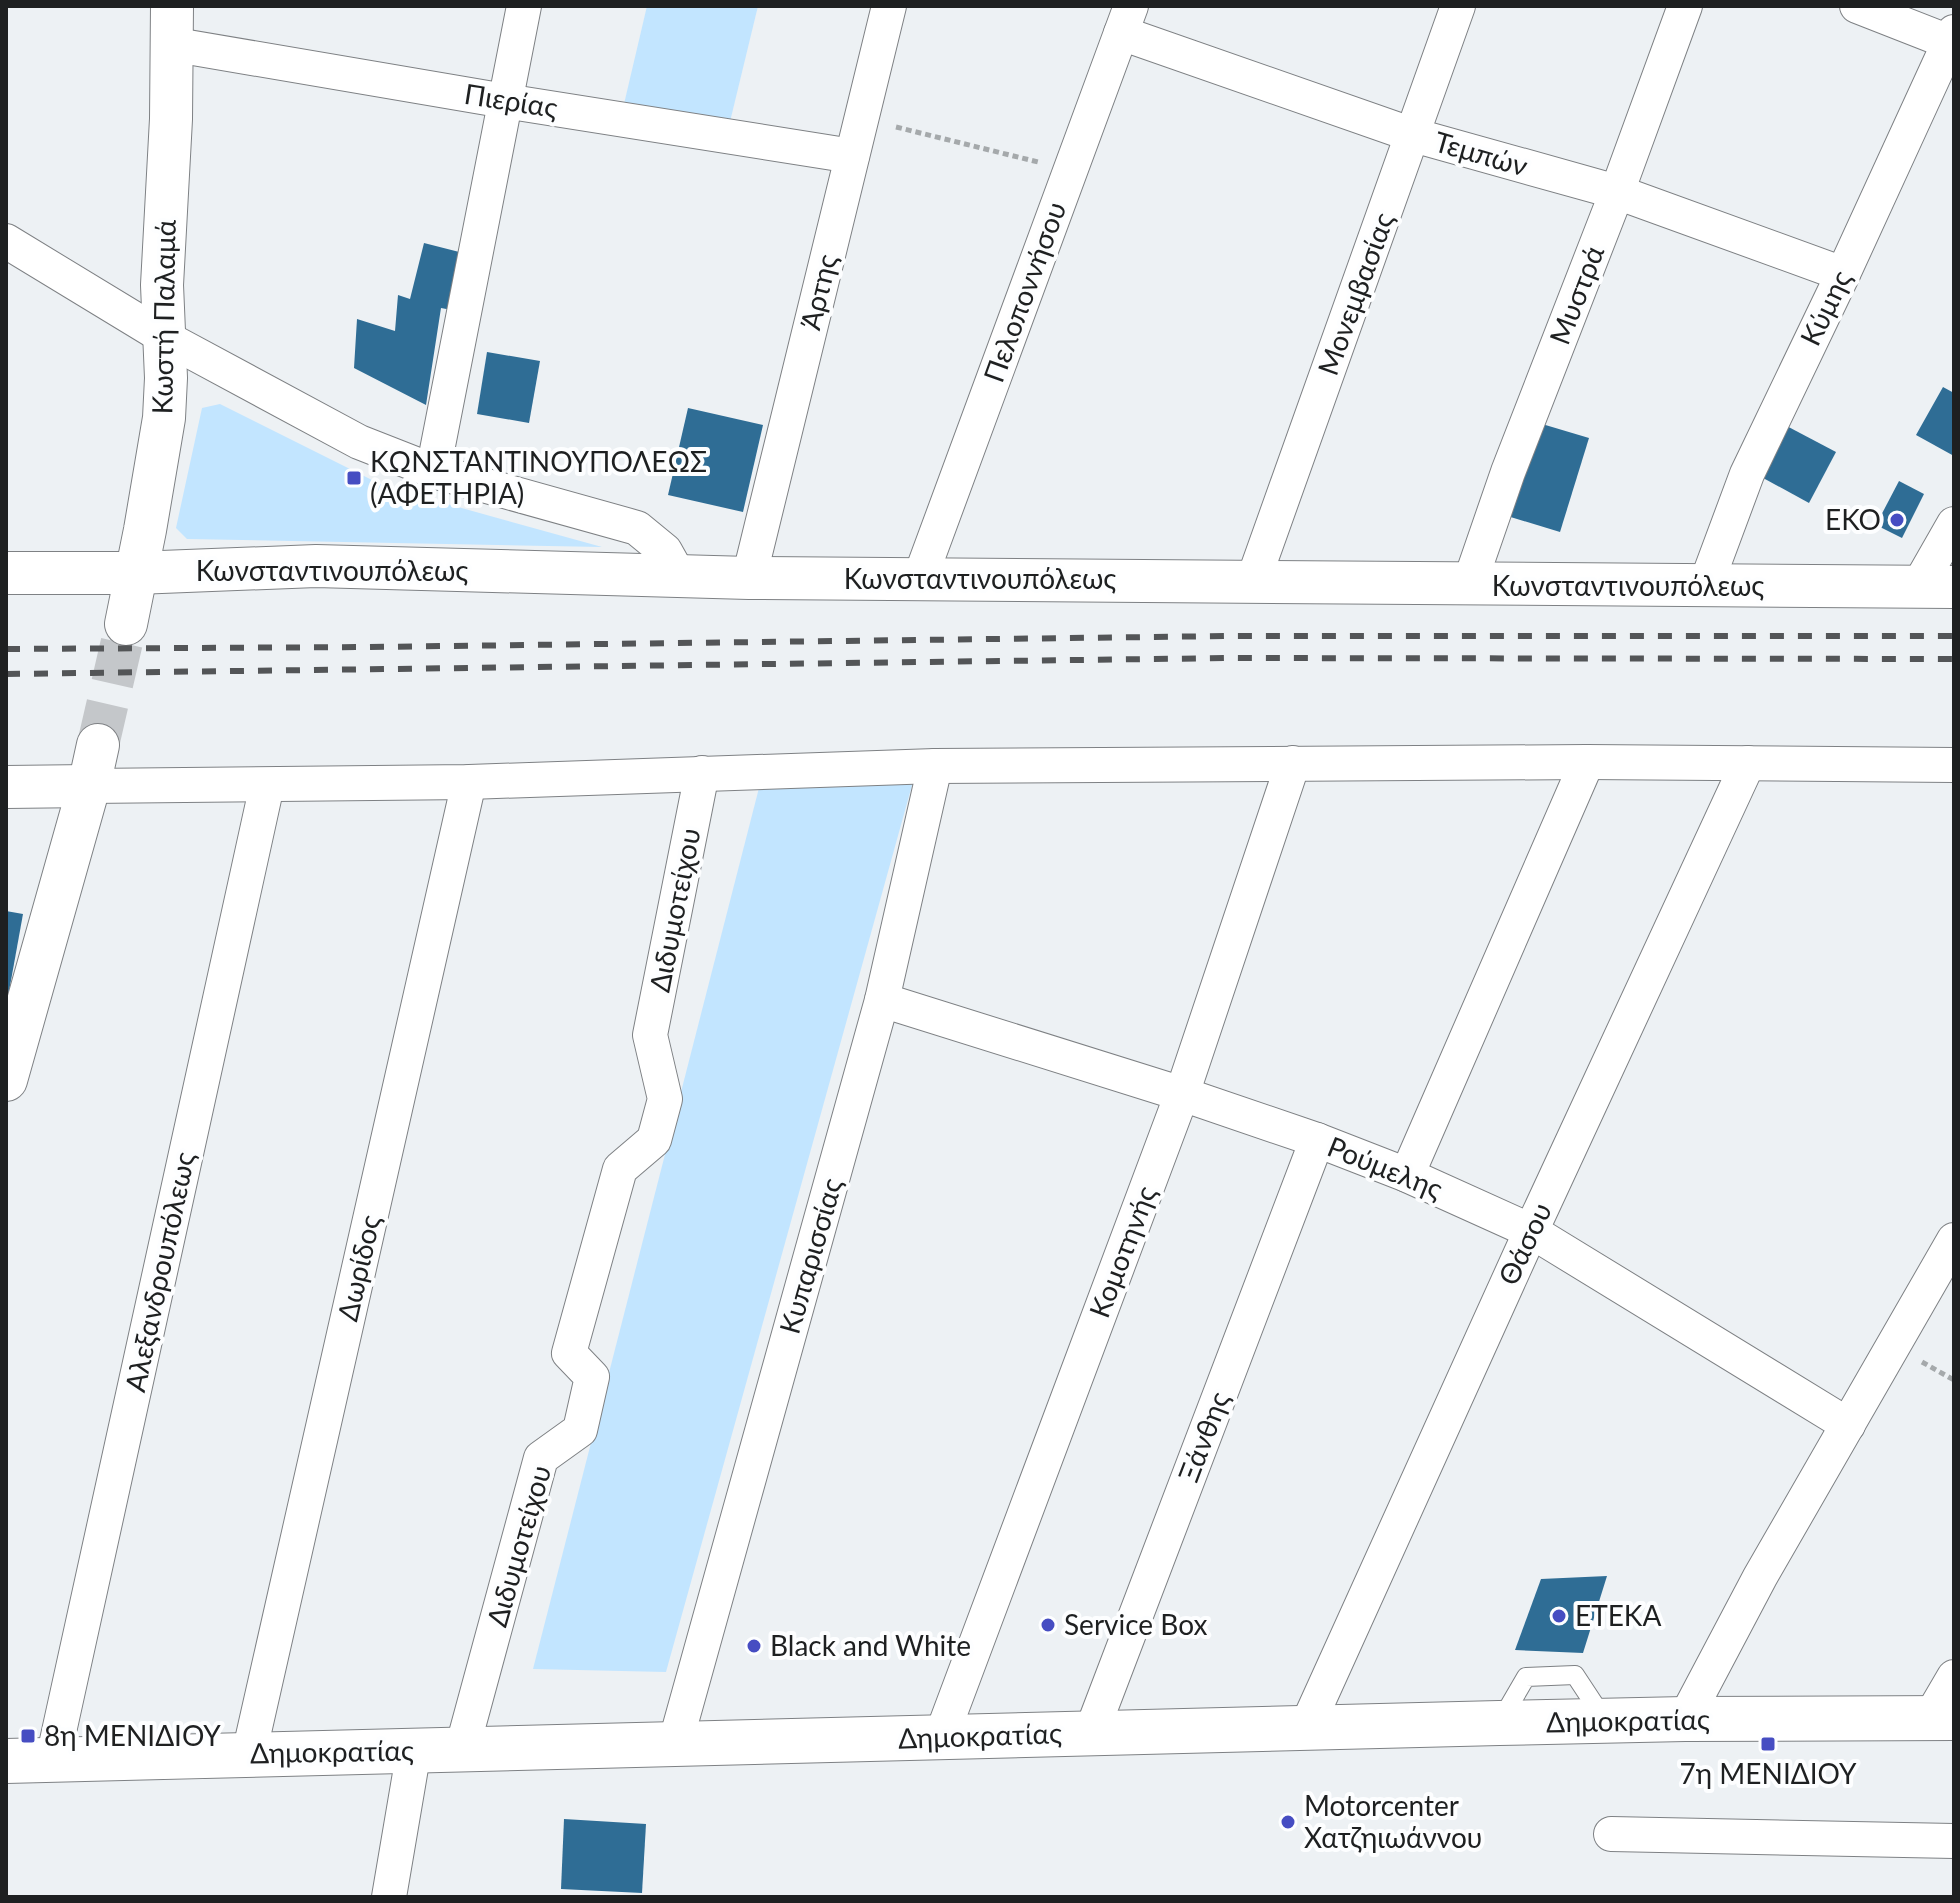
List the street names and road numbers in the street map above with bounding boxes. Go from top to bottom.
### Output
street label: Πιερίας [462,76,560,124]
street label: Τεμπών [1431,124,1532,183]
street label: Πελοποννήσου [976,197,1072,386]
street label: Μονεμβασίας [1310,208,1400,380]
street label: Κωστή Παλαμά [144,219,182,415]
street label: Μυστρά [1542,240,1611,349]
street label: Άρτης [792,250,844,333]
street label: Κύμης [1792,264,1858,351]
street label: Κωνσταντινουπόλεως [196,553,468,587]
street label: Κωνσταντινουπόλεως [844,561,1116,595]
street label: Κωνσταντινουπόλεως [1492,568,1764,602]
street label: Διδυμοτείχου [641,825,707,995]
street label: Ρούμελης [1323,1129,1448,1206]
street label: Αλεξανδρουπόλεως [117,1149,201,1395]
street label: Κυπαρισσίας [772,1174,848,1337]
street label: Κομοτηνής [1081,1181,1163,1322]
street label: Θάσου [1490,1197,1558,1290]
street label: Δωρίδος [329,1212,387,1324]
street label: Ξάνθης [1170,1387,1236,1486]
street label: Διδυμοτείχου [479,1461,557,1630]
street label: Δημοκρατίας [1546,1702,1710,1738]
street label: Δημοκρατίας [897,1715,1062,1755]
street label: Δημοκρατίας [250,1733,414,1769]

